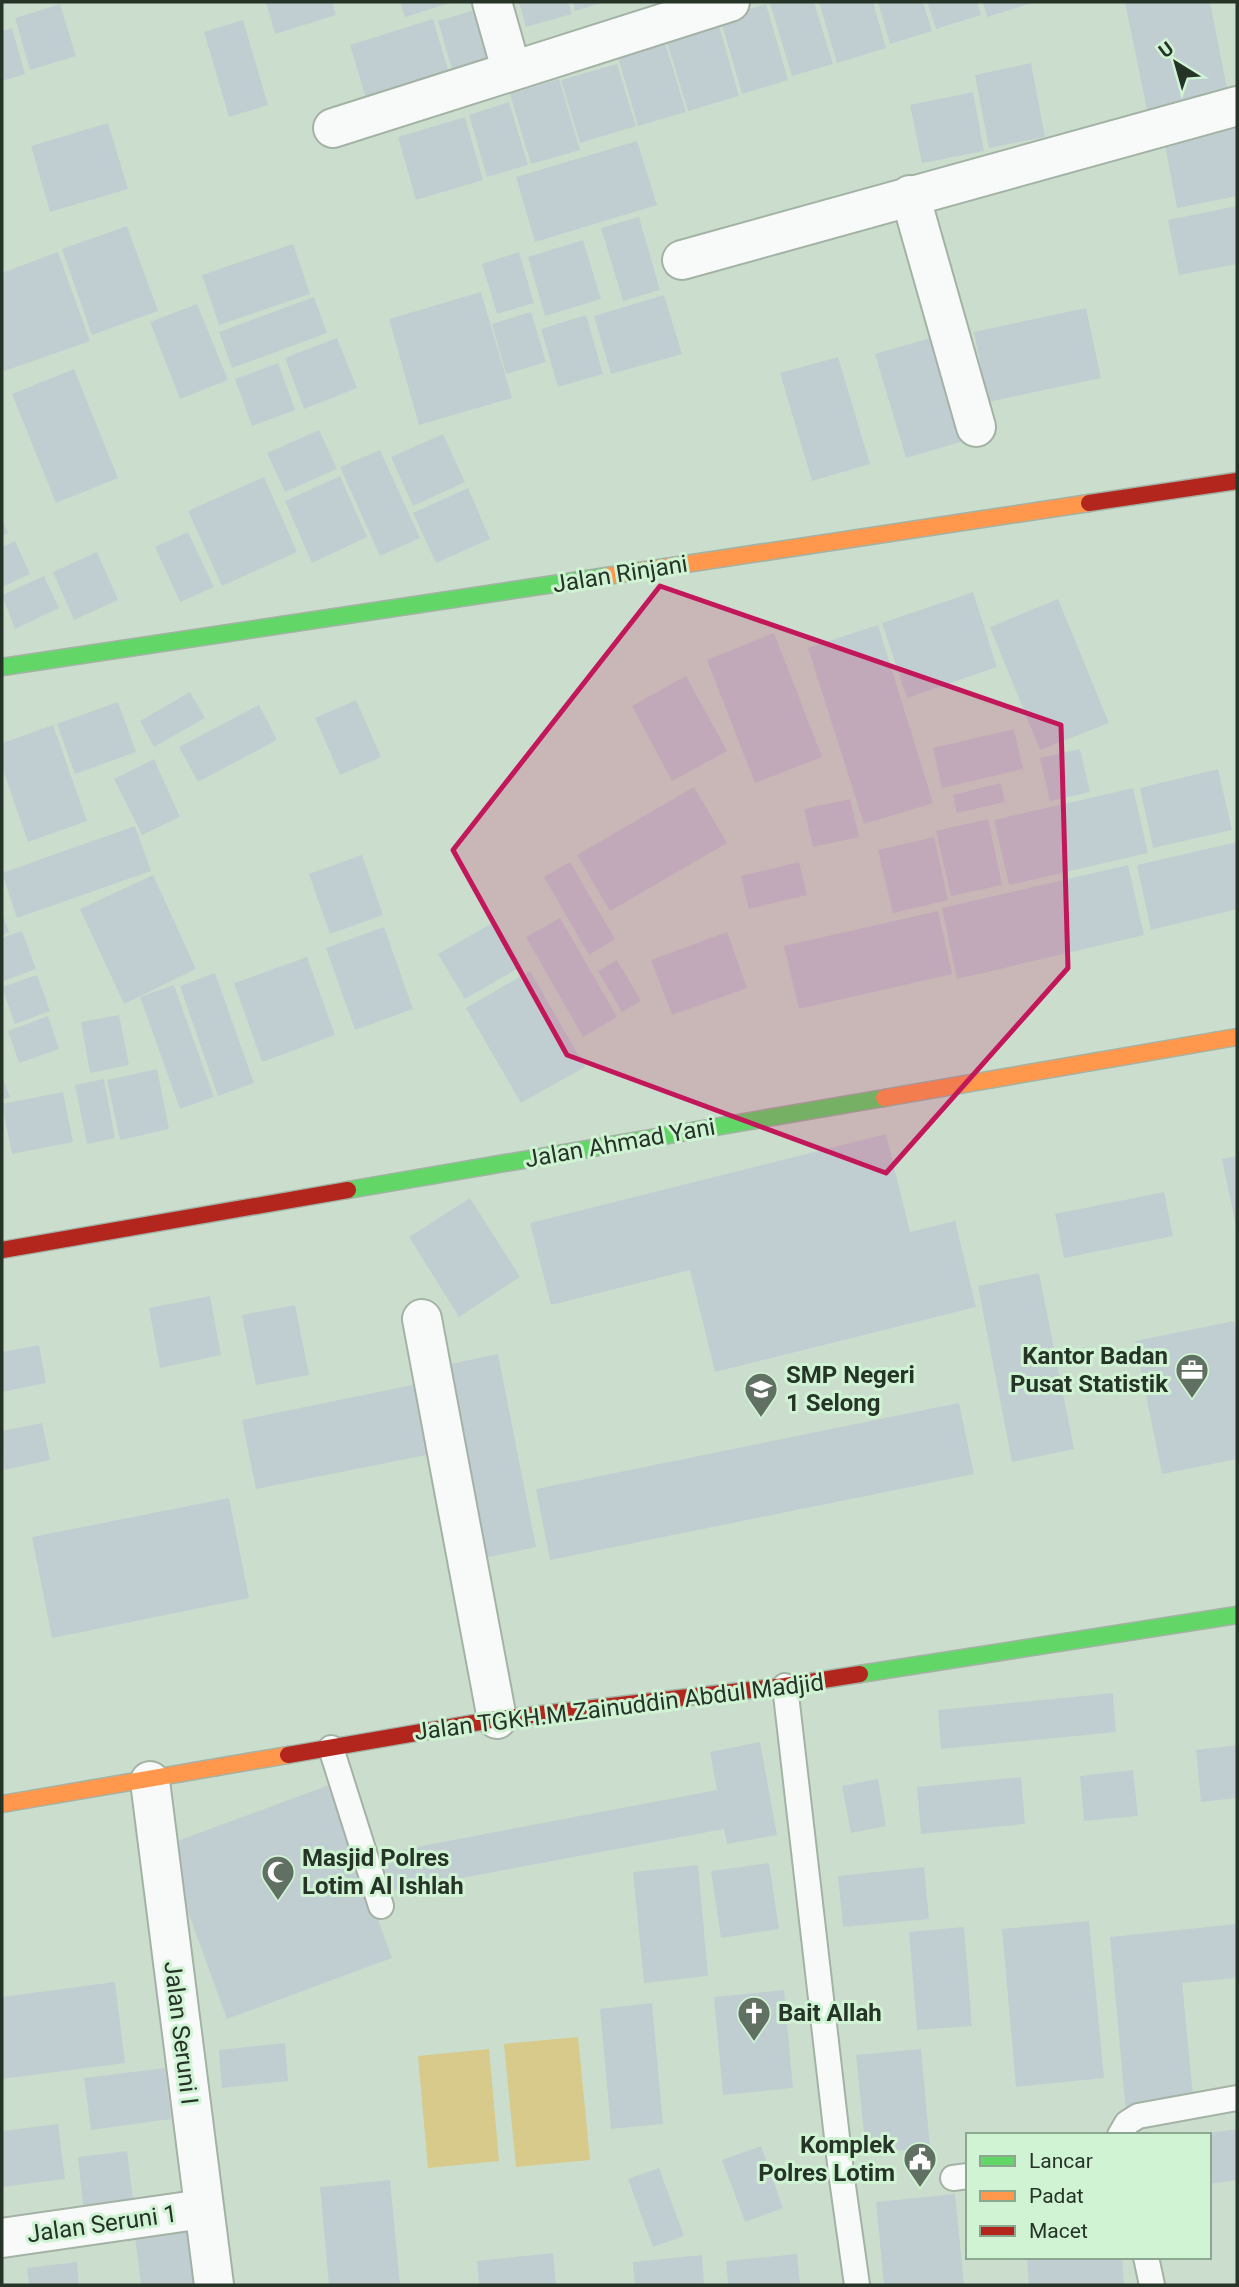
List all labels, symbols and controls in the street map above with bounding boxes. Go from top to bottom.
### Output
north arrow [1141,28,1211,98]
text: U [1154,37,1178,63]
street label: Jalan Rinjani [551,550,689,598]
street label: Jalan Ahmad Yani [523,1112,717,1174]
place label: Kantor Badan Pusat Statistik [1010,1342,1169,1398]
office icon: Kantor Badan Pusat Statistik [1173,1351,1211,1400]
place label: SMP Negeri 1 Selong [786,1361,915,1417]
school or university icon: SMP Negeri 1 Selong [742,1370,780,1419]
street label: Jalan TGKH.M.Zainuddin Abdul Madjid [413,1668,825,1746]
place label: Masjid Polres Lotim Al Ishlah [302,1844,464,1900]
mosque icon: Masjid Polres Lotim Al Ishlah [259,1853,297,1902]
street label: Jalan Seruni I [158,1960,204,2106]
church icon: Bait Allah [735,1994,773,2043]
place label: Bait Allah [778,1999,882,2027]
place label: Komplek Polres Lotim [758,2131,896,2187]
legend [966,2133,1211,2259]
public building icon: Komplek Polres Lotim [901,2140,939,2189]
text: Lancar [1029,2149,1093,2173]
text: Padat [1029,2184,1084,2208]
street label: Jalan Seruni 1 [25,2200,179,2248]
text: Macet [1029,2219,1088,2243]

